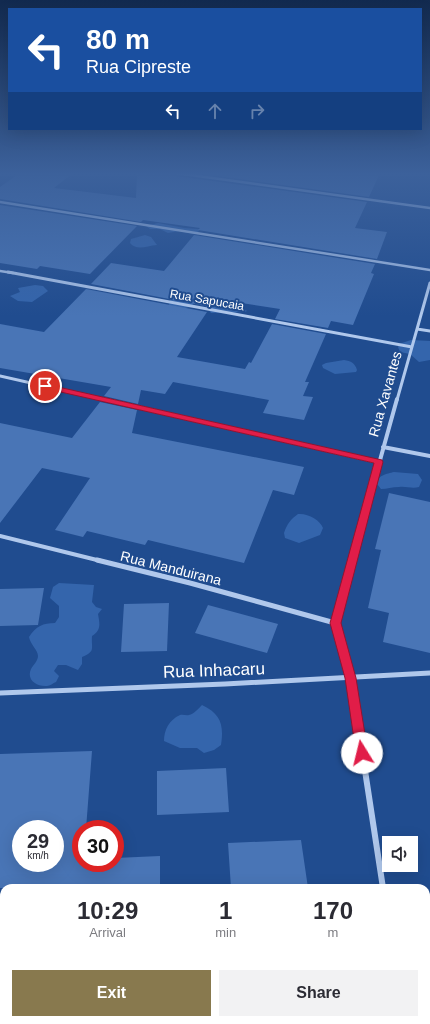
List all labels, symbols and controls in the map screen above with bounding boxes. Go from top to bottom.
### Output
icon: left [20,24,72,76]
text: 80 m [86,24,150,55]
text: Rua Cipreste [86,57,191,77]
icon: left [162,100,184,122]
icon: ahead [204,100,226,122]
icon: right [246,100,268,122]
street label: Rua Sapucaia [169,287,246,313]
street label: Rua Xavantes [365,350,405,438]
pin [28,369,62,403]
icon: arrive [34,375,56,397]
street label: Rua Manduirana [119,548,223,588]
street label: Rua Inhacaru [163,659,265,682]
position arrow [341,732,383,774]
speed limit sign: 30 [72,820,124,872]
text: 29 [27,830,49,852]
map controls [382,836,418,872]
button: sound [382,836,418,872]
text: km/h [27,850,49,861]
text: 10:29 [77,897,138,924]
text: 1 [219,897,232,924]
text: 170 [313,897,353,924]
text: Arrival [89,925,126,940]
text: min [215,925,236,940]
text: m [328,925,338,940]
button: Exit [12,970,211,1016]
button: Share [219,970,418,1016]

